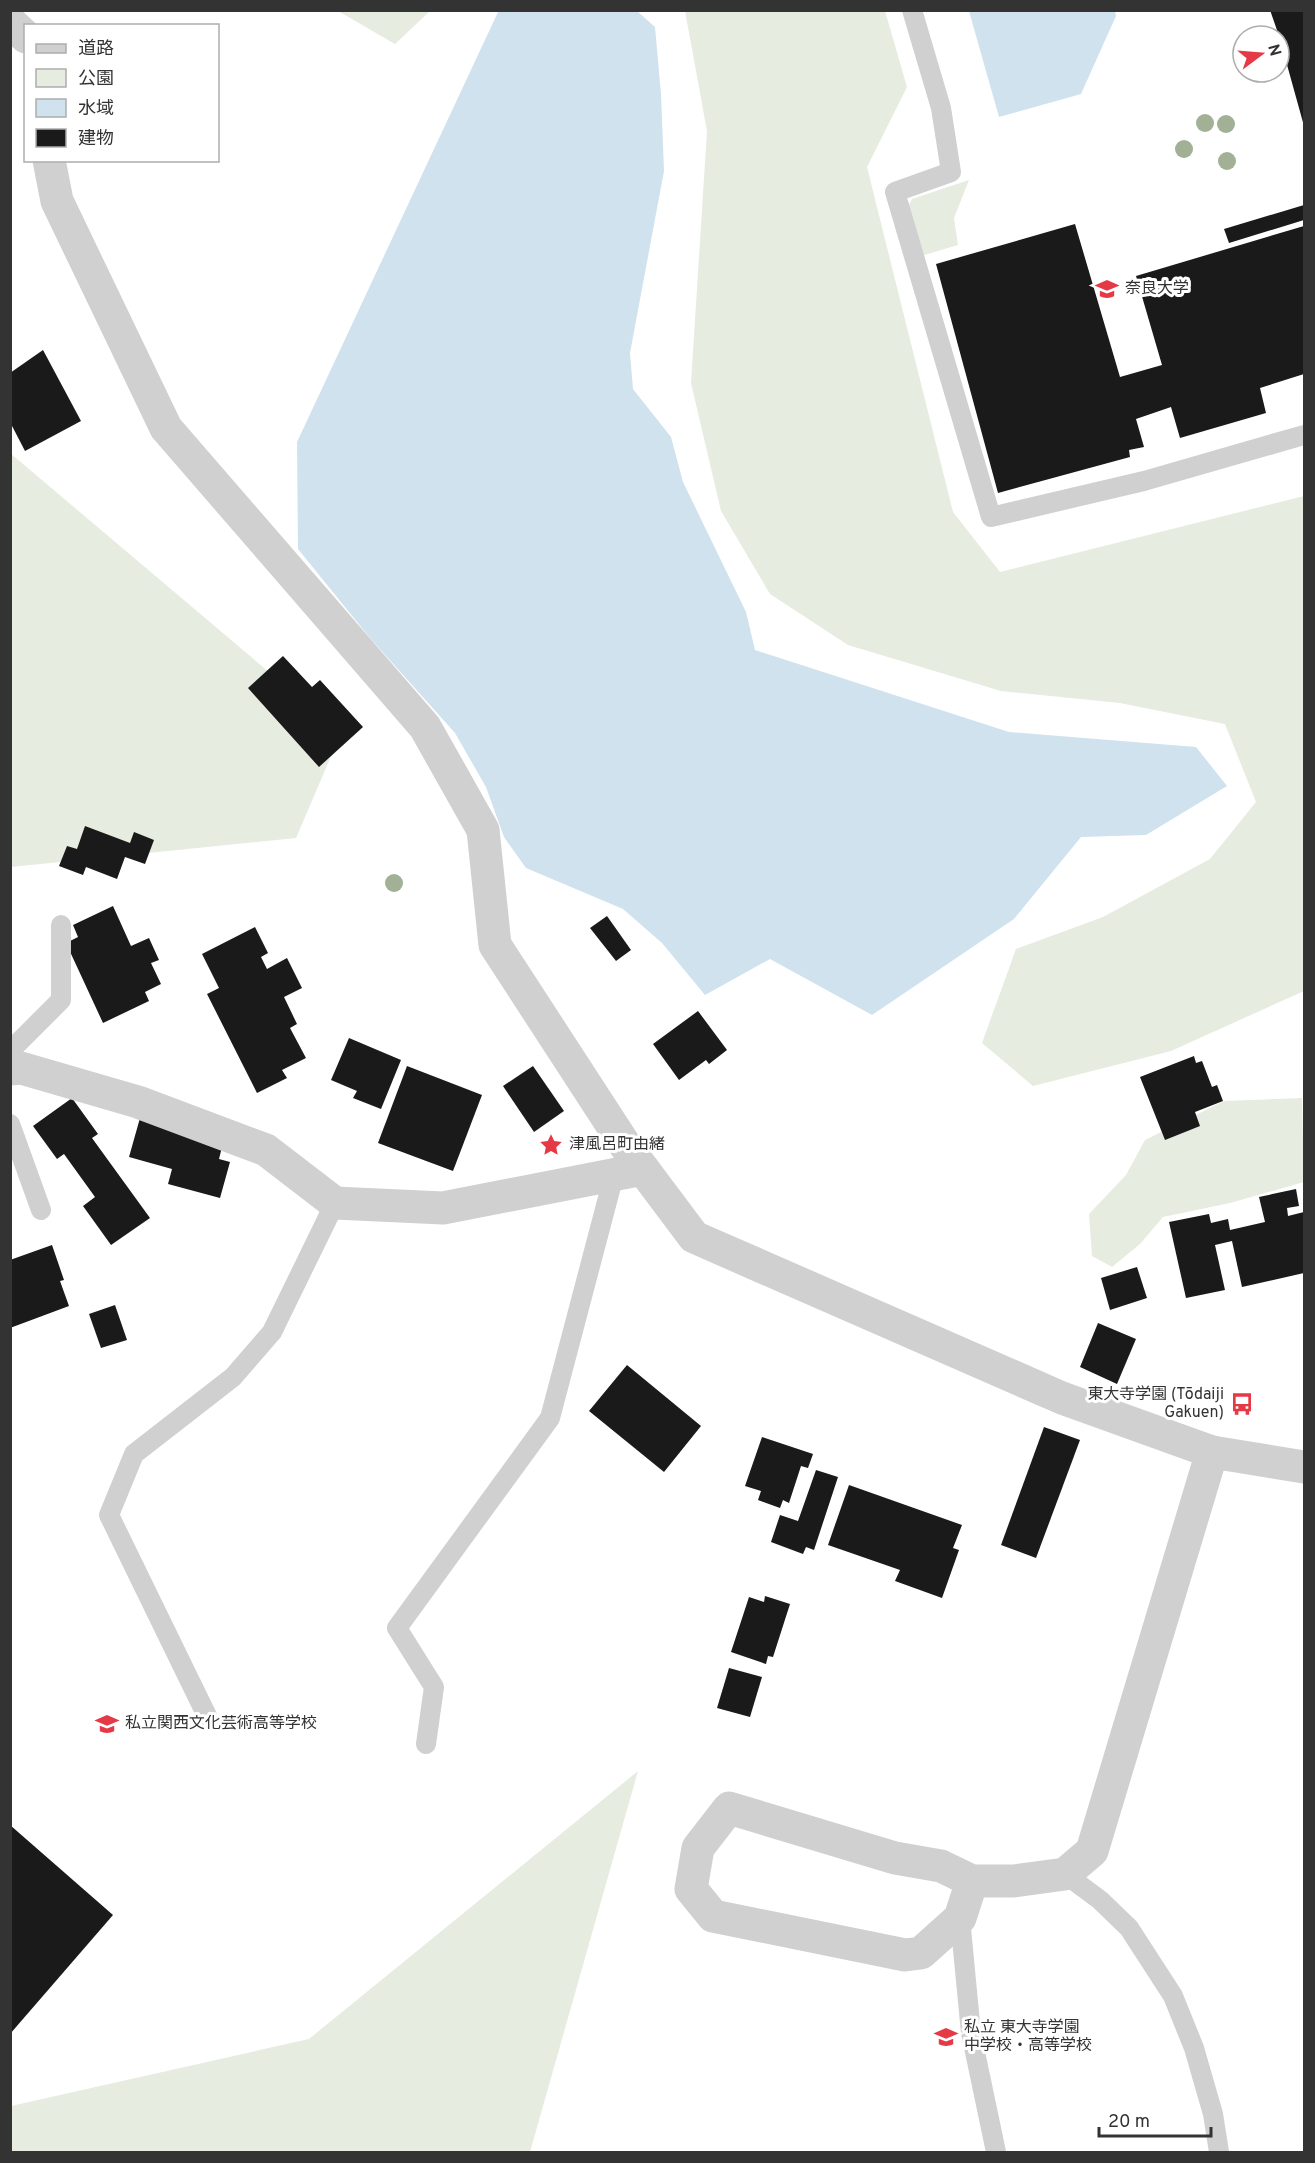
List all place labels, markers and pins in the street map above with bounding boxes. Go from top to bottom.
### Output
school or university icon: 奈良大学 [1094,276,1120,302]
place label: 奈良大学 [1125,279,1189,299]
place icon: 津風呂町由緒 [538,1132,564,1158]
place label: 津風呂町由緒 [569,1135,665,1155]
place label: 東大寺学園 (Tōdaiji Gakuen) [1087,1385,1224,1423]
bus stop icon: 東大寺学園 (Tōdaiji Gakuen) [1229,1391,1255,1417]
school or university icon: 私立関西文化芸術高等学校 [94,1711,120,1737]
place label: 私立関西文化芸術高等学校 [125,1714,317,1734]
place label: 私立 東大寺学園 中学校・高等学校 [964,2018,1092,2056]
school or university icon: 私立 東大寺学園 中学校・高等学校 [933,2024,959,2050]

